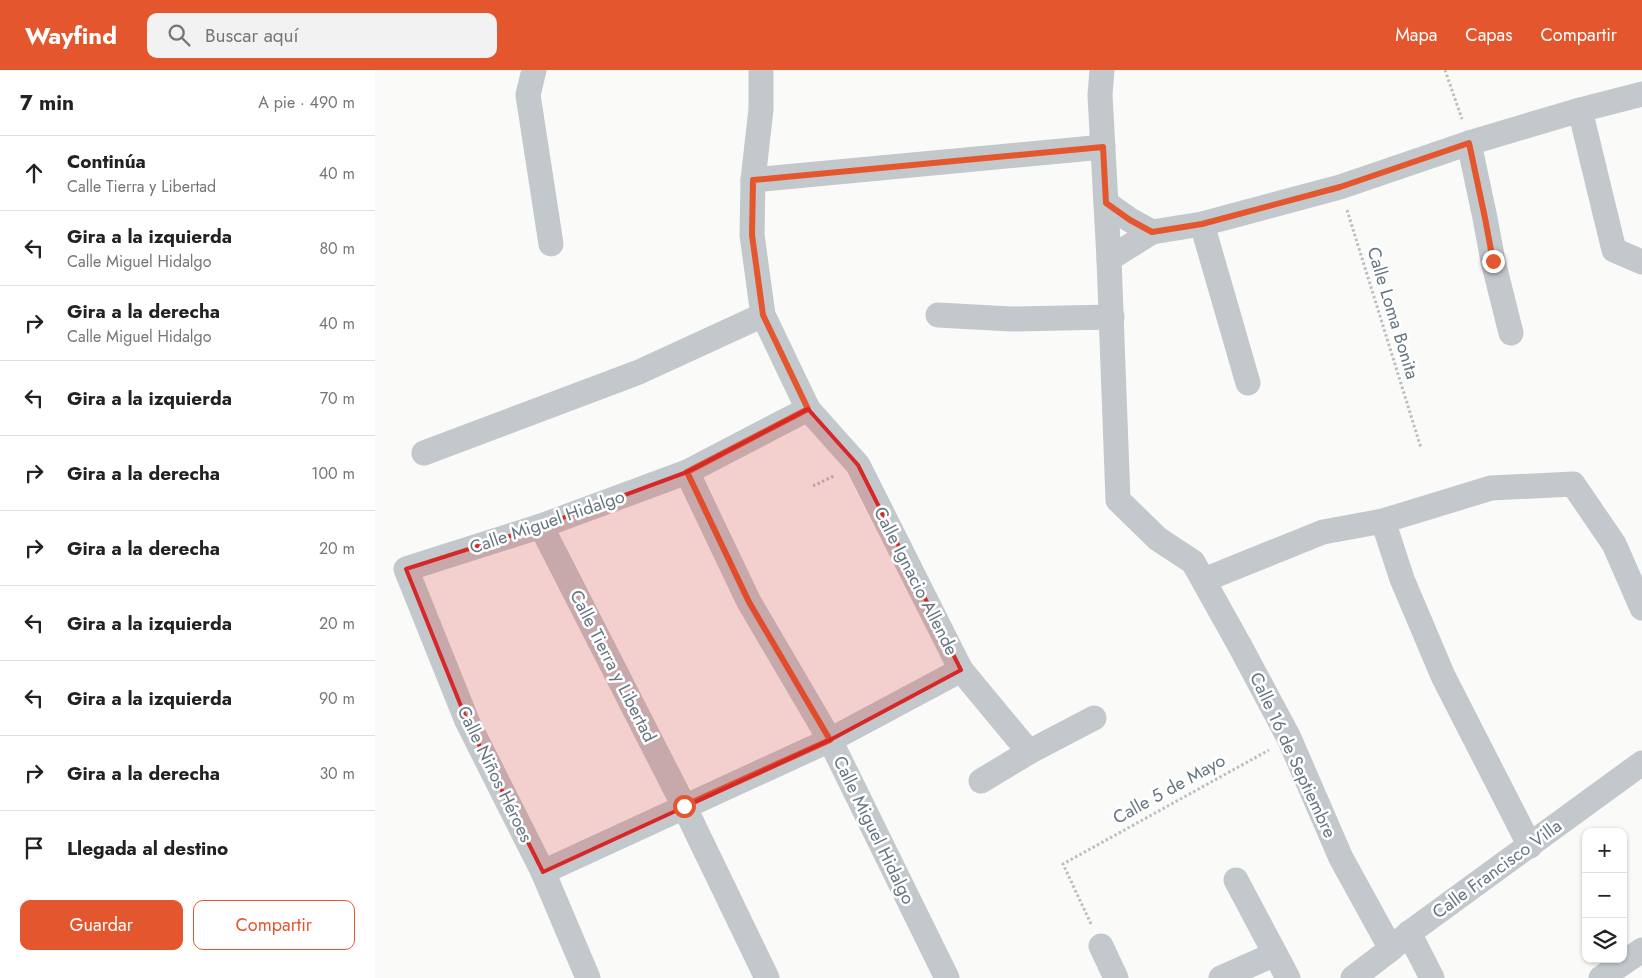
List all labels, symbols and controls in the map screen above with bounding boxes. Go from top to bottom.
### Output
search box [147,13,497,58]
text: Wayfind [25,18,117,53]
icon: search [165,21,193,49]
text: Buscar aquí [205,22,299,49]
text: Mapa [1395,22,1437,48]
text: Capas [1465,22,1513,48]
text: Compartir [1541,22,1617,48]
text: 7 min [20,88,74,118]
text: A pie · 490 m [258,91,355,114]
text: Continúa [67,148,146,175]
icon: ahead [20,159,48,187]
text: 40 m [319,162,355,185]
text: Calle Tierra y Libertad [67,175,216,198]
text: Gira a la izquierda [67,223,232,250]
icon: left [20,234,48,262]
text: 80 m [319,237,355,260]
street label: Calle Loma Bonita [1361,244,1425,382]
text: Calle Miguel Hidalgo [67,250,211,273]
route end [1482,250,1505,273]
text: Gira a la derecha [67,298,220,325]
icon: right [20,309,48,337]
text: 40 m [319,312,355,335]
text: Calle Miguel Hidalgo [67,325,211,348]
icon: left [20,384,48,412]
text: Gira a la izquierda [67,385,232,412]
text: 70 m [320,387,355,410]
icon: right [20,459,48,487]
text: Gira a la derecha [67,460,220,487]
text: 100 m [311,462,355,485]
street label: Calle Miguel Hidalgo [466,483,628,561]
street label: Calle Ignacio Allende [867,502,965,660]
icon: right [20,534,48,562]
text: Gira a la derecha [67,535,220,562]
text: 20 m [319,537,355,560]
street label: Calle Tierra y Libertad [563,585,663,747]
icon: left [20,609,48,637]
text: Gira a la izquierda [67,610,232,637]
text: 20 m [319,612,355,635]
street label: Calle 16 de Septiembre [1243,668,1343,842]
icon: left [20,684,48,712]
text: Gira a la izquierda [67,685,232,712]
text: 90 m [319,687,355,710]
street label: Calle Niños Héroes [451,701,539,847]
street label: Calle 5 de Mayo [1108,747,1230,831]
street label: Calle Miguel Hidalgo [827,751,921,909]
icon: right [20,759,48,787]
text: Gira a la derecha [67,760,220,787]
text: 30 m [319,762,355,785]
route start [673,795,696,818]
street label: Calle Francisco Villa [1427,813,1567,925]
map controls [1582,828,1627,963]
button: + [1582,828,1627,873]
icon: arrive [20,834,48,862]
text: Llegada al destino [67,835,228,862]
button: − [1582,873,1627,918]
button: Guardar [20,900,183,950]
button: Compartir [193,900,355,950]
button: layers [1582,918,1627,963]

